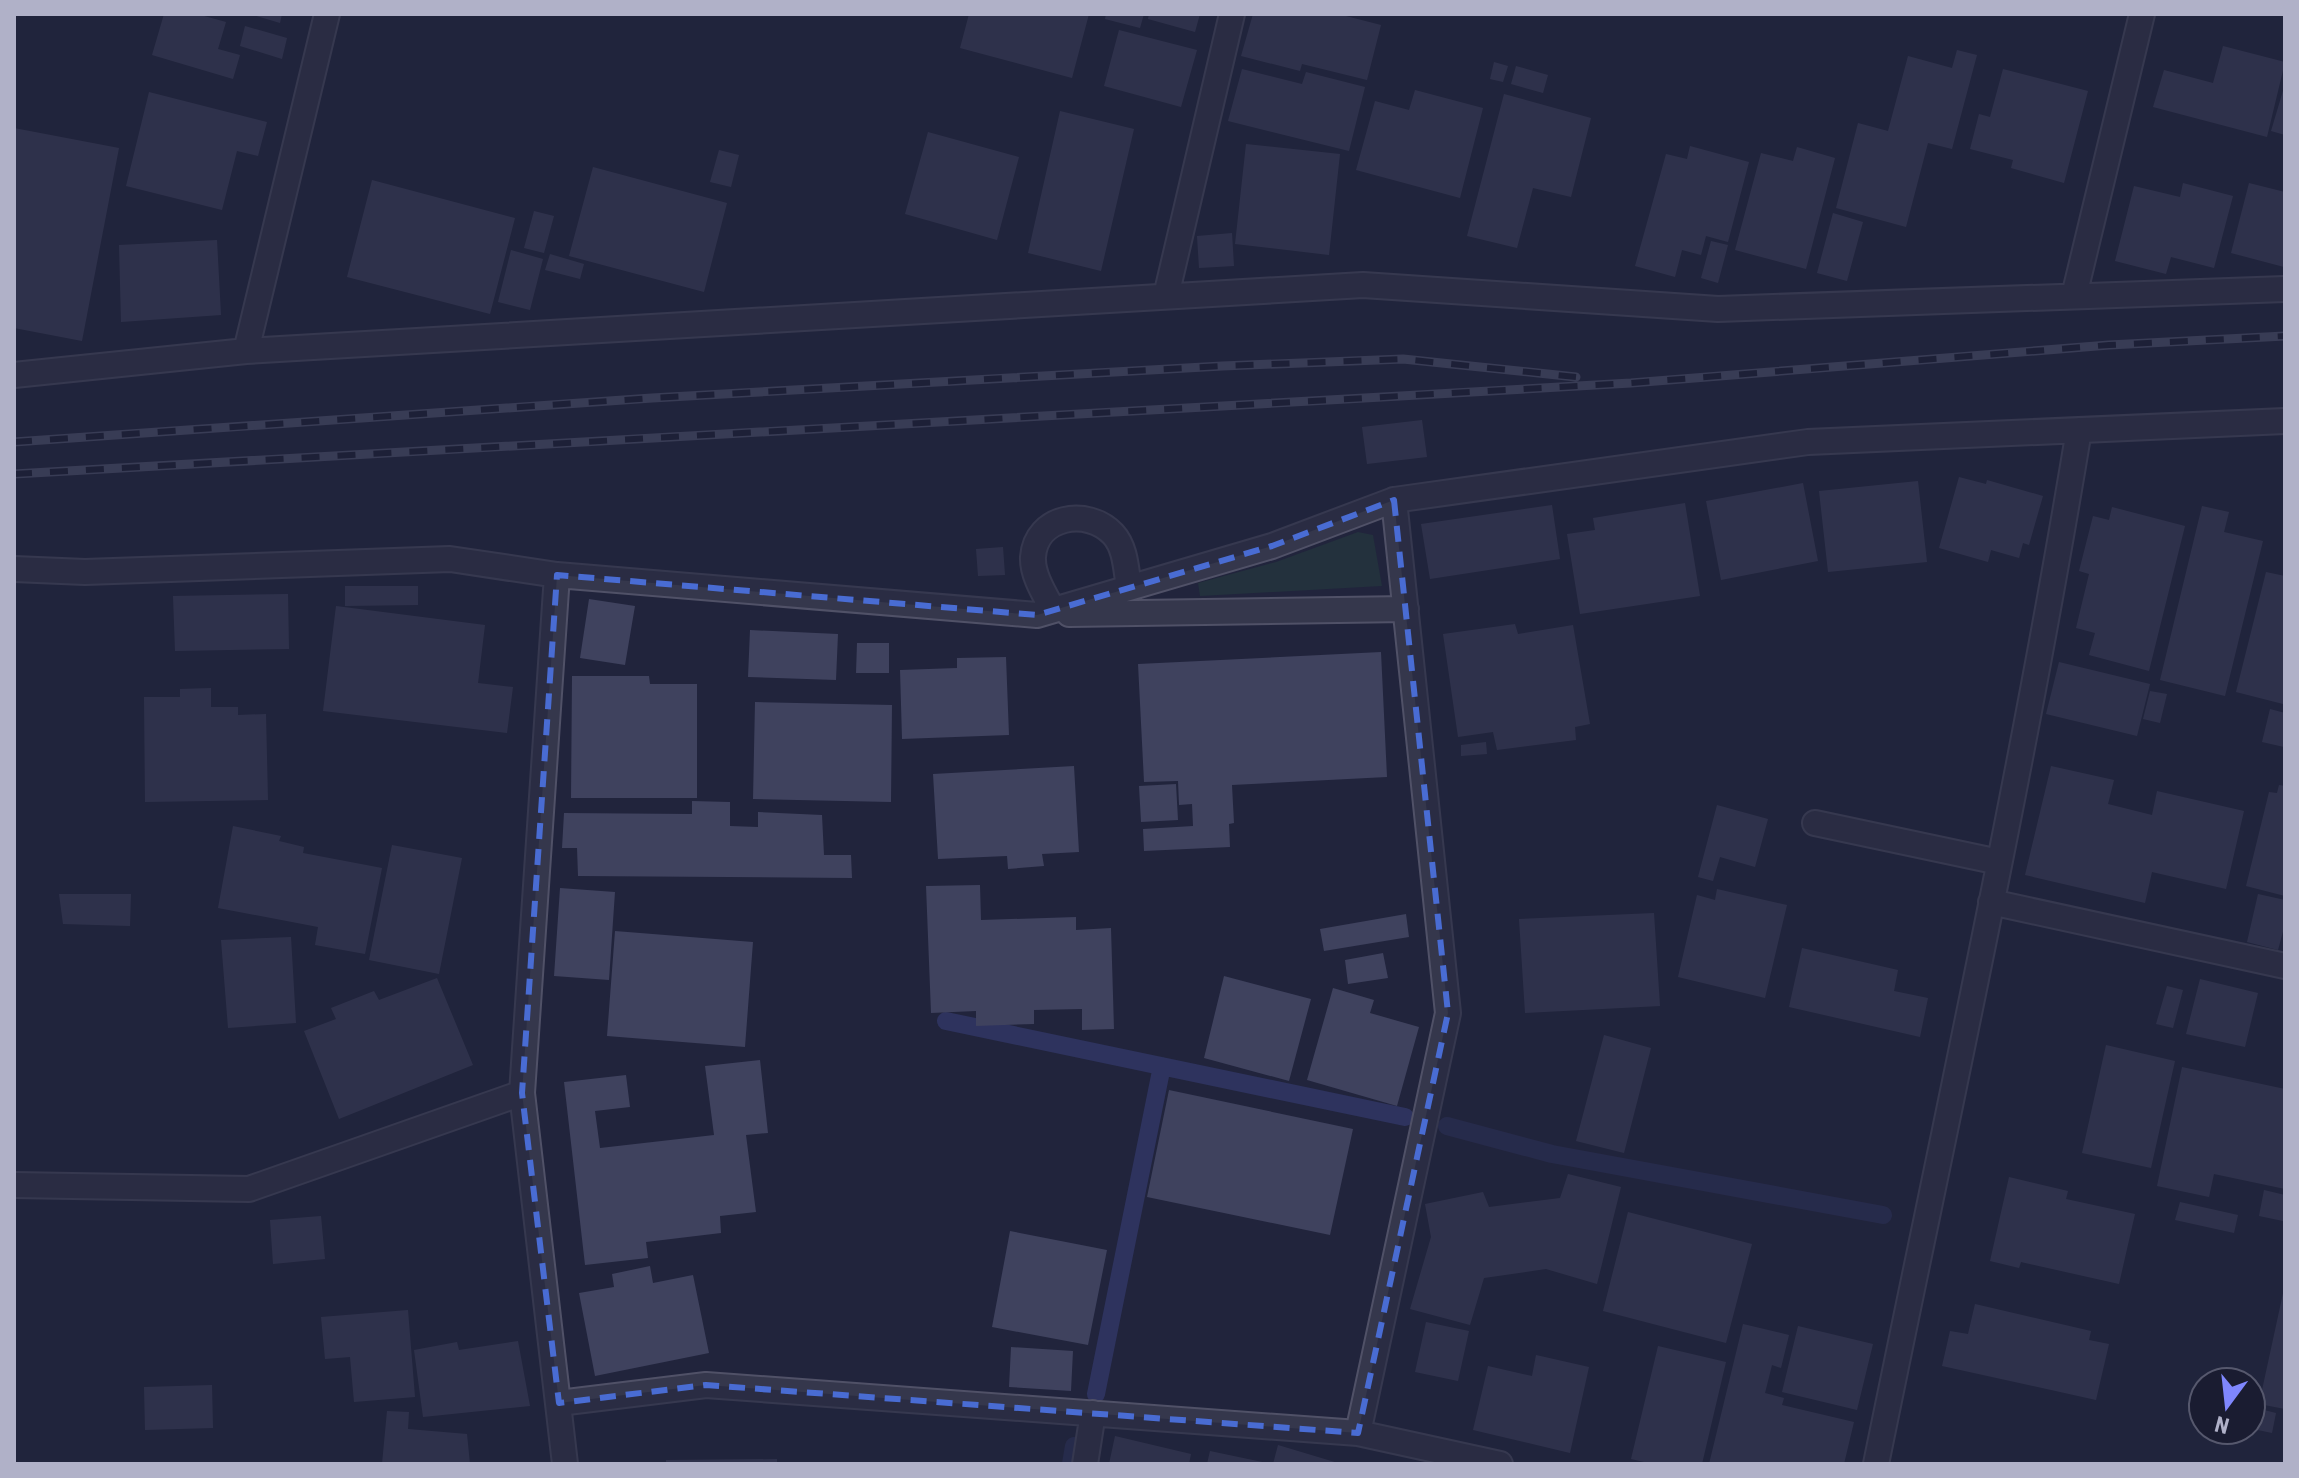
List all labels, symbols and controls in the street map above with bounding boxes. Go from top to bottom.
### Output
north arrow [2187,1366,2267,1446]
text: N [2212,1411,2232,1439]

